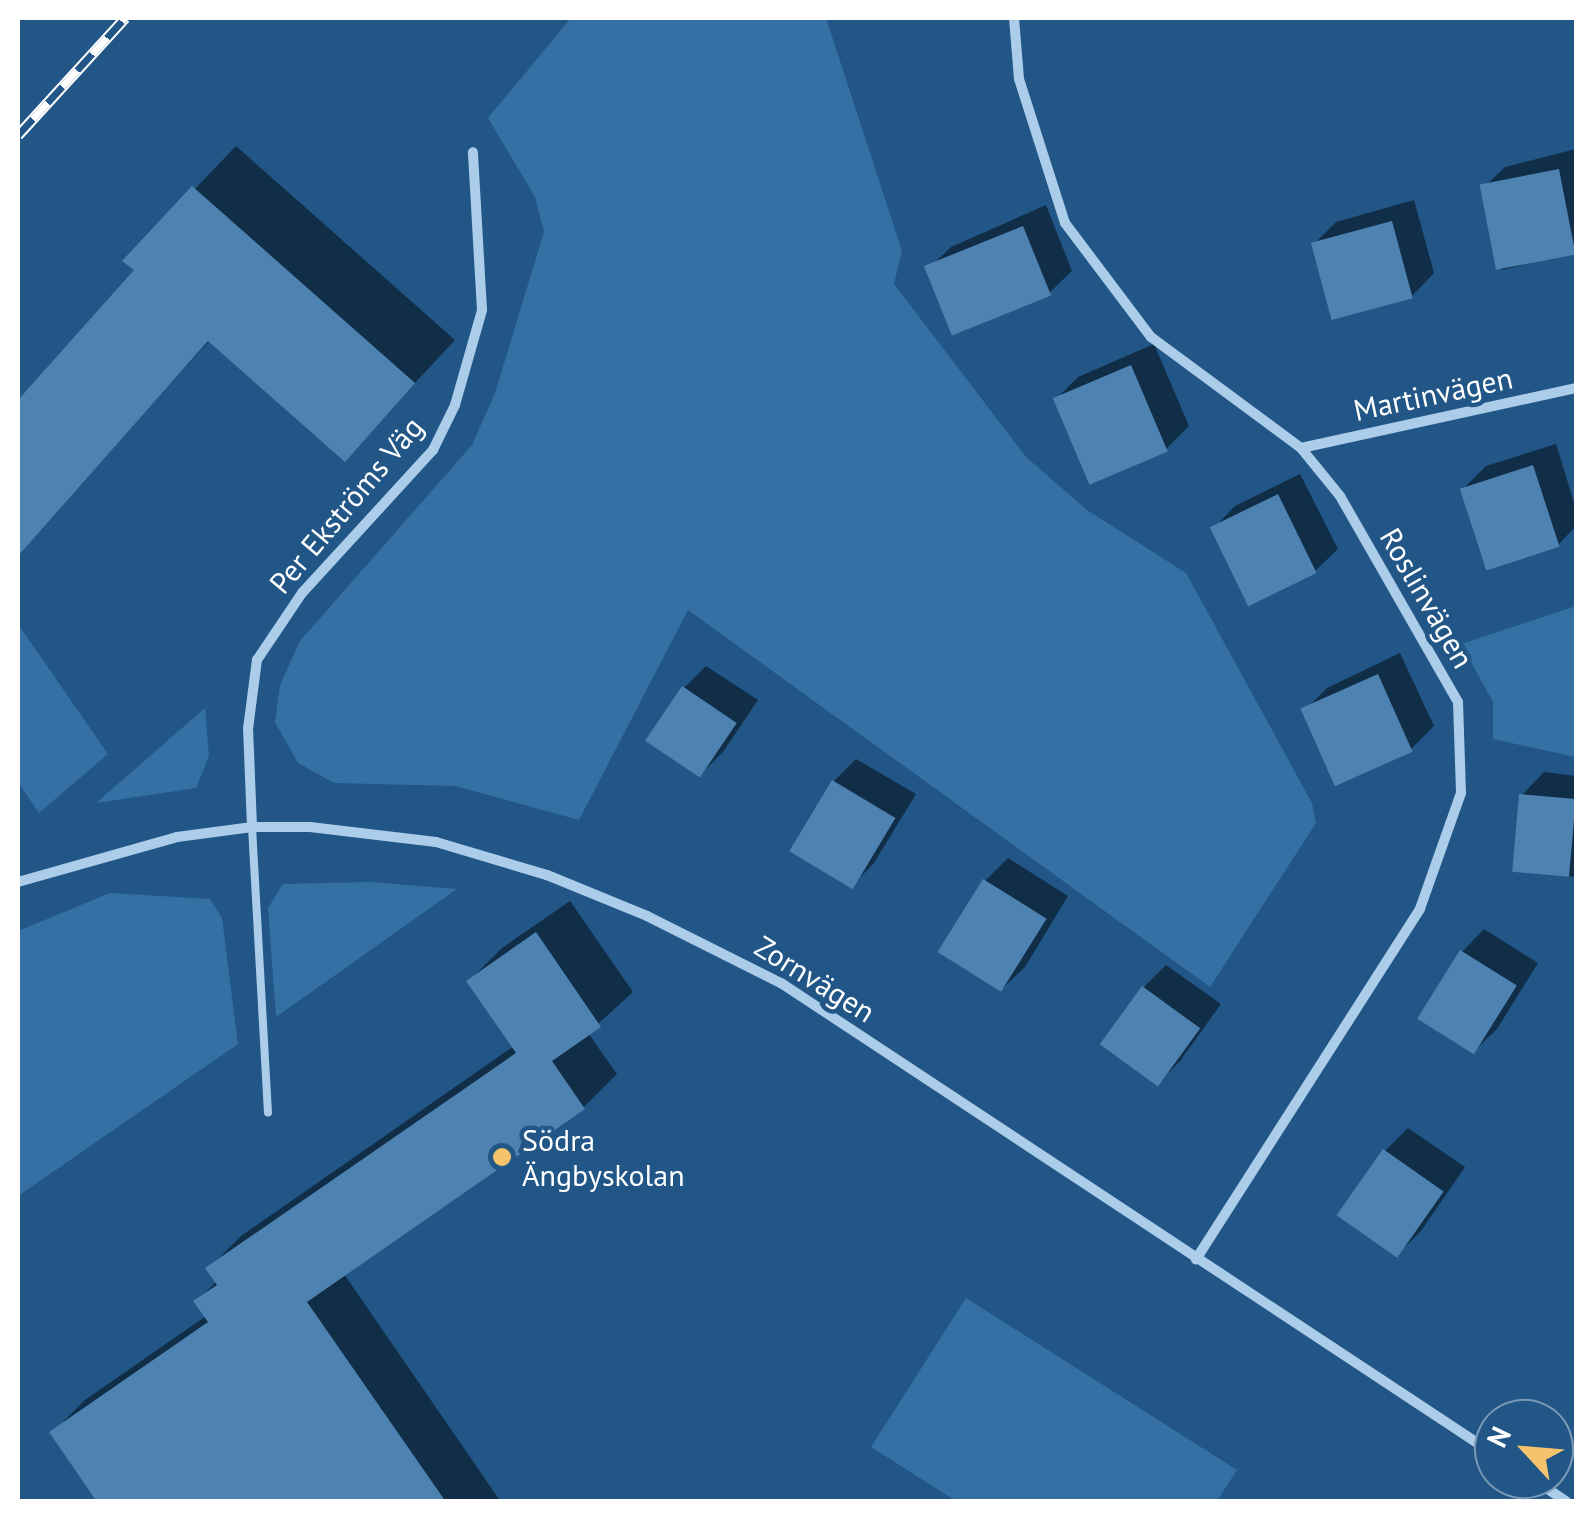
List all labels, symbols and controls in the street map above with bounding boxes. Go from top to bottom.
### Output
street label: Martinvägen [1350,360,1516,428]
street label: Per Ekströms Väg [261,409,431,601]
street label: Roslinvägen [1373,522,1481,674]
street label: Zornvägen [748,928,882,1030]
place label: Södra Ängbyskolan [522,1122,685,1192]
marker: Södra Ängbyskolan [491,1146,513,1168]
north arrow [1474,1399,1574,1499]
text: N [1478,1420,1519,1453]

